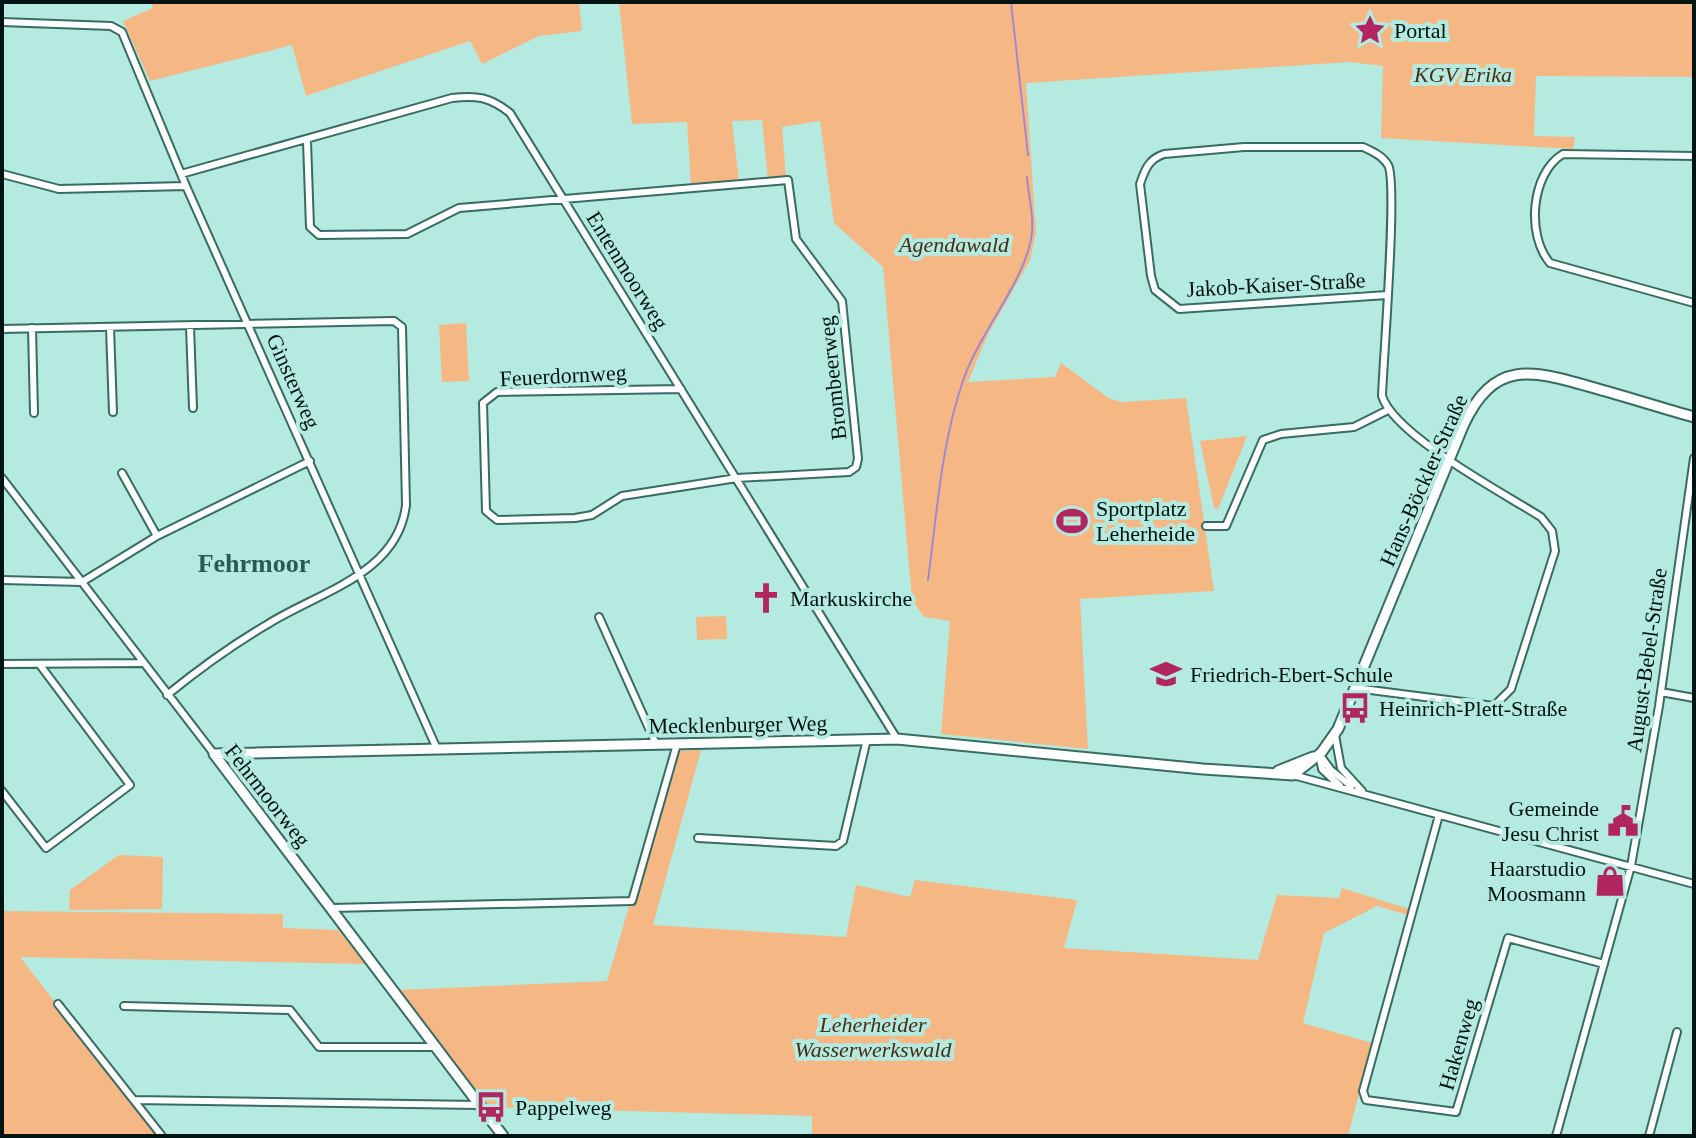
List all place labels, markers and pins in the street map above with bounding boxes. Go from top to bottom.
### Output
place icon: Portal [1353,13,1387,47]
place label: Portal [1394,18,1447,43]
place label: Sportplatz Leherheide [1096,496,1195,546]
sports icon: Sportplatz Leherheide [1055,504,1089,538]
church icon: Markuskirche [749,581,783,615]
place label: Markuskirche [790,586,912,611]
school or university icon: Friedrich-Ebert-Schule [1149,657,1183,691]
place label: Friedrich-Ebert-Schule [1190,662,1393,687]
bus stop icon: Heinrich-Plett-Straße [1338,691,1372,725]
place label: Heinrich-Plett-Straße [1379,696,1567,721]
place label: Gemeinde Jesu Christ [1502,796,1599,846]
public building icon: Gemeinde Jesu Christ [1606,804,1640,838]
place label: Haarstudio Moosmann [1487,856,1586,906]
shop icon: Haarstudio Moosmann [1593,864,1627,898]
bus stop icon: Pappelweg [474,1090,508,1124]
place label: Pappelweg [515,1095,612,1120]

